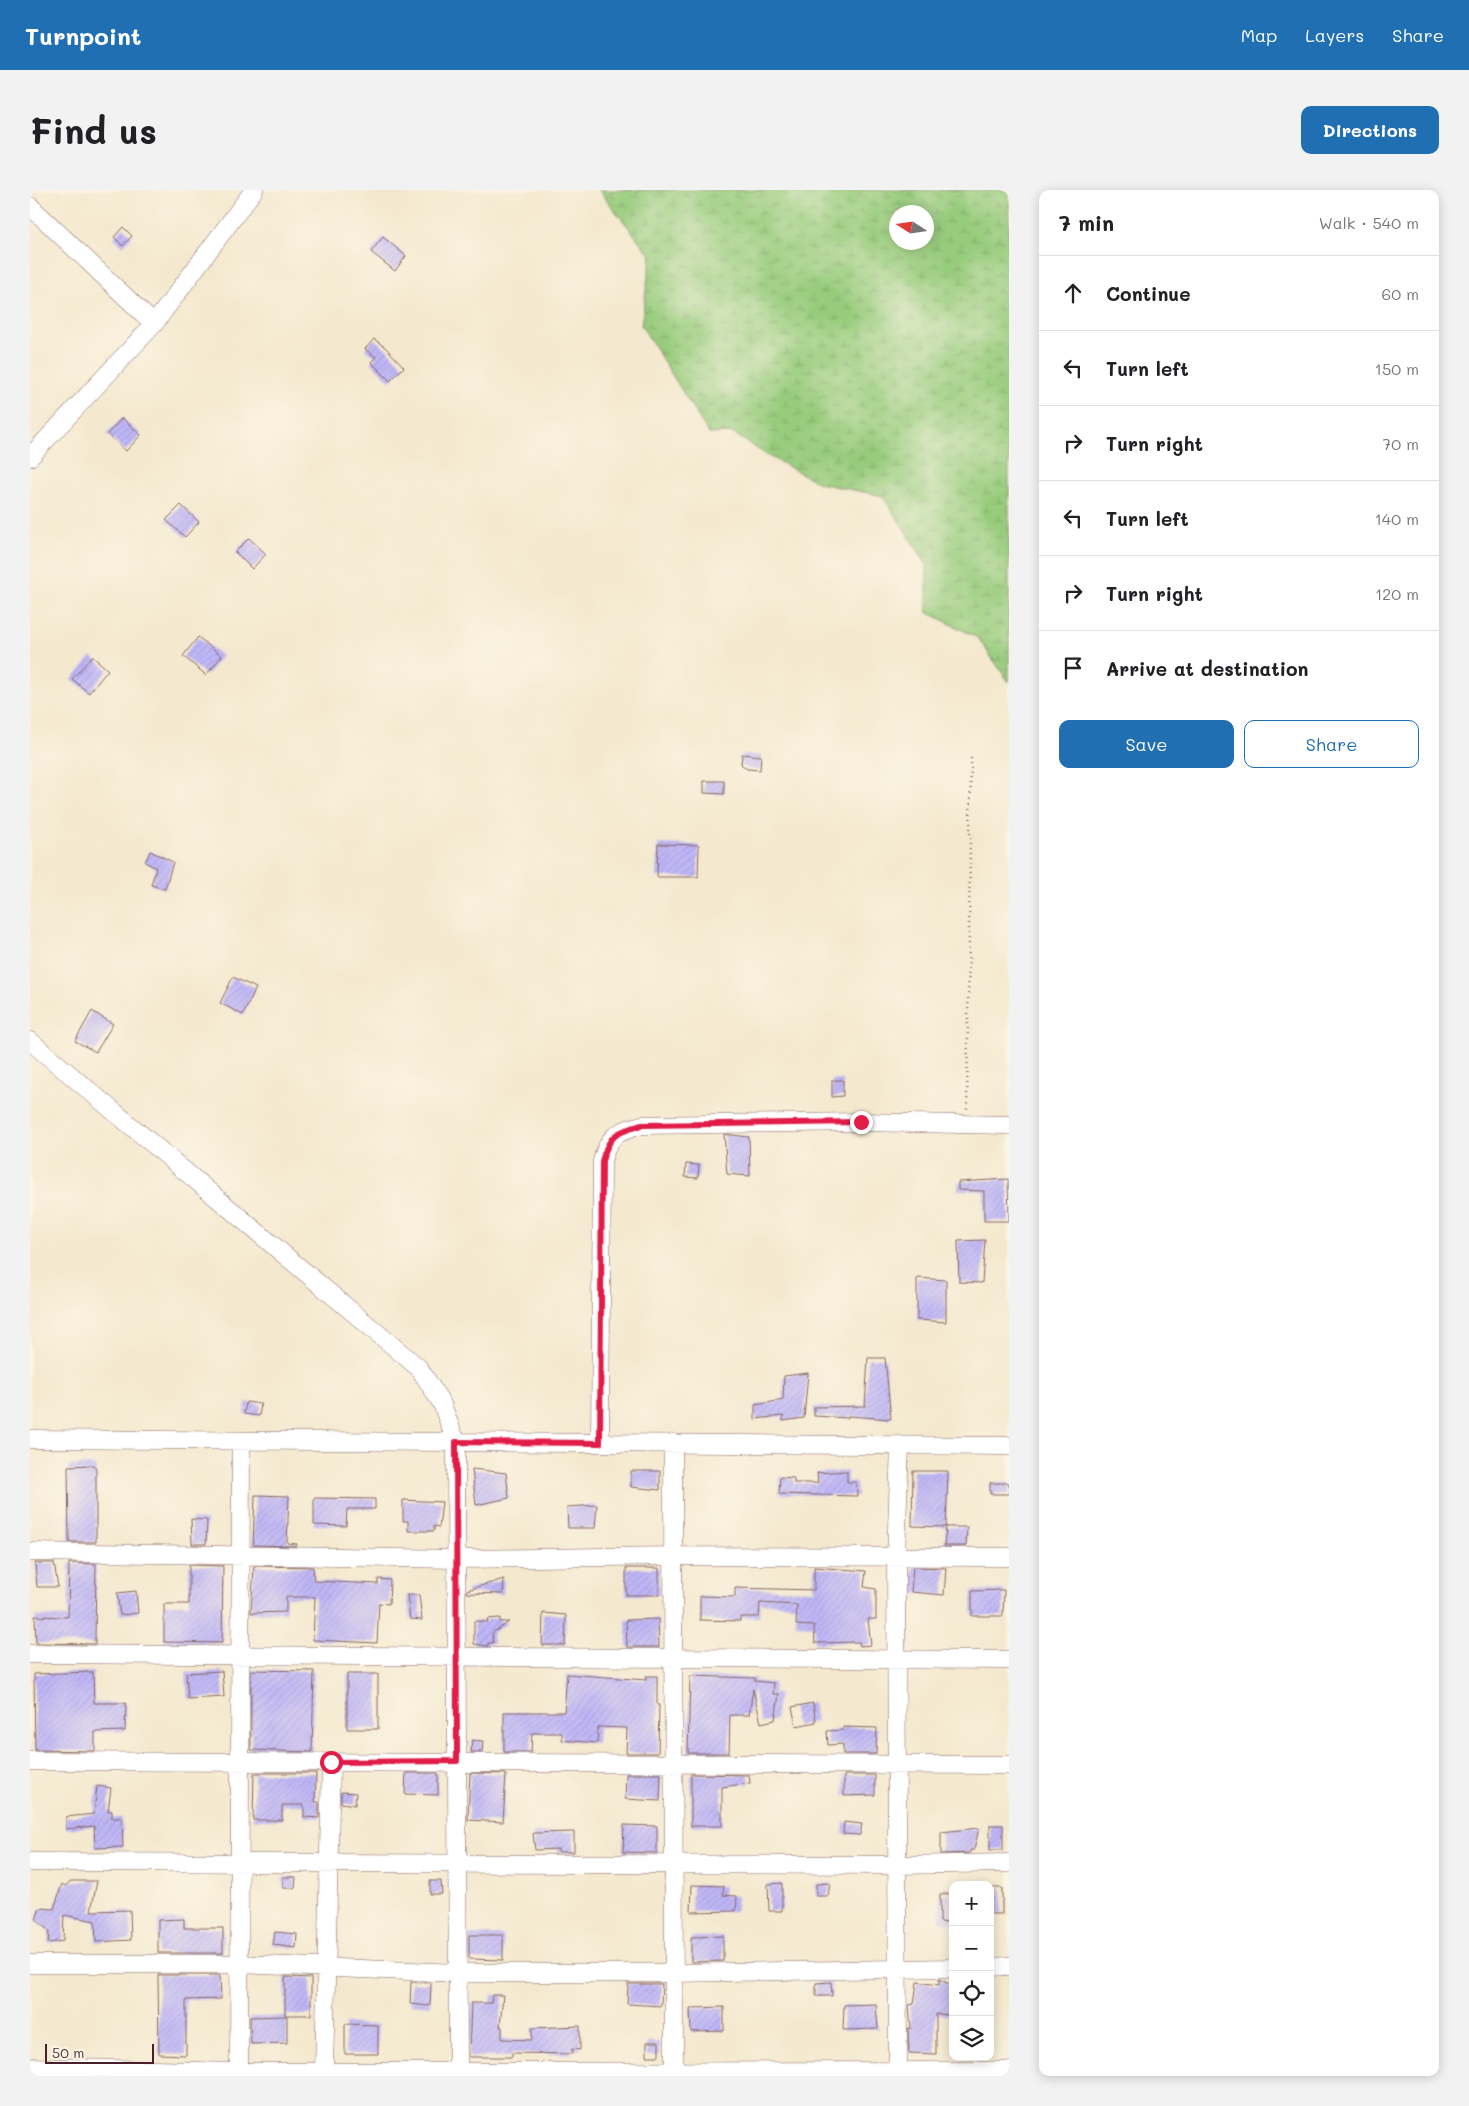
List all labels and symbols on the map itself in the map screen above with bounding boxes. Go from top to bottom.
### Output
north arrow [889,205,934,250]
route end [850,1111,873,1134]
route start [320,1751,343,1774]
scale bar [45,2041,154,2064]

